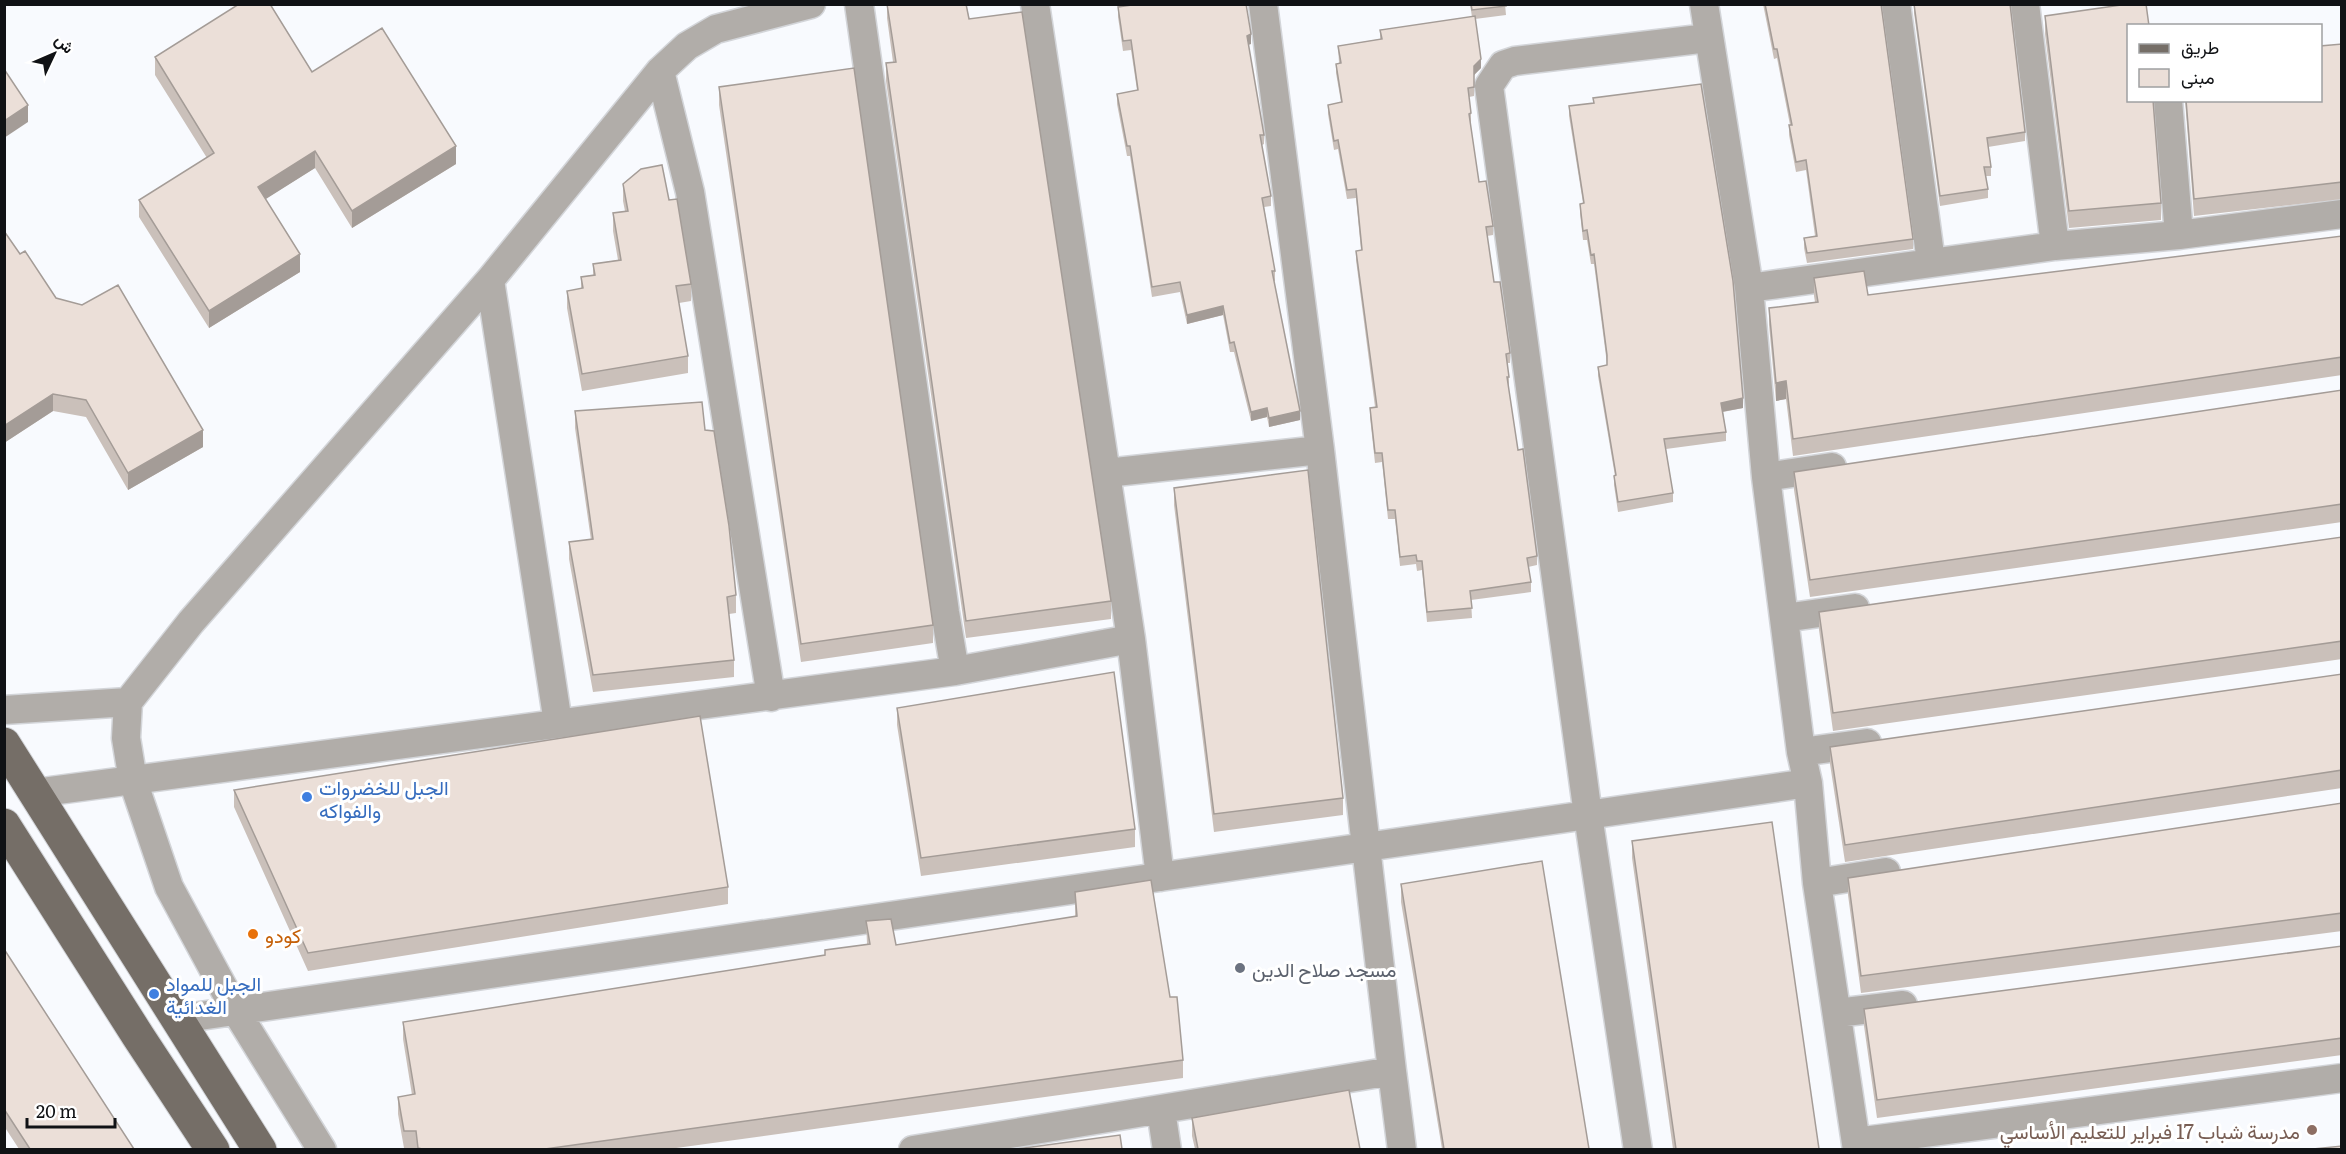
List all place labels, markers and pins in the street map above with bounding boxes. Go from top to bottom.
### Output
place label: الجبل للخضروات والفواكه [319,771,449,824]
marker: الجبل للخضروات والفواكه [300,790,314,804]
place label: كودو [265,919,301,949]
marker: كودو [246,927,260,941]
place label: مسجد صلاح الدين [1252,953,1396,984]
marker: مسجد صلاح الدين [1233,961,1247,975]
place label: الجبل للمواد الغدائية [166,967,261,1020]
marker: الجبل للمواد الغدائية [147,987,161,1001]
place label: مدرسة شباب 17 فبراير للتعليم الأساسي [2000,1115,2300,1149]
marker: مدرسة شباب 17 فبراير للتعليم الأساسي [2305,1123,2319,1137]

